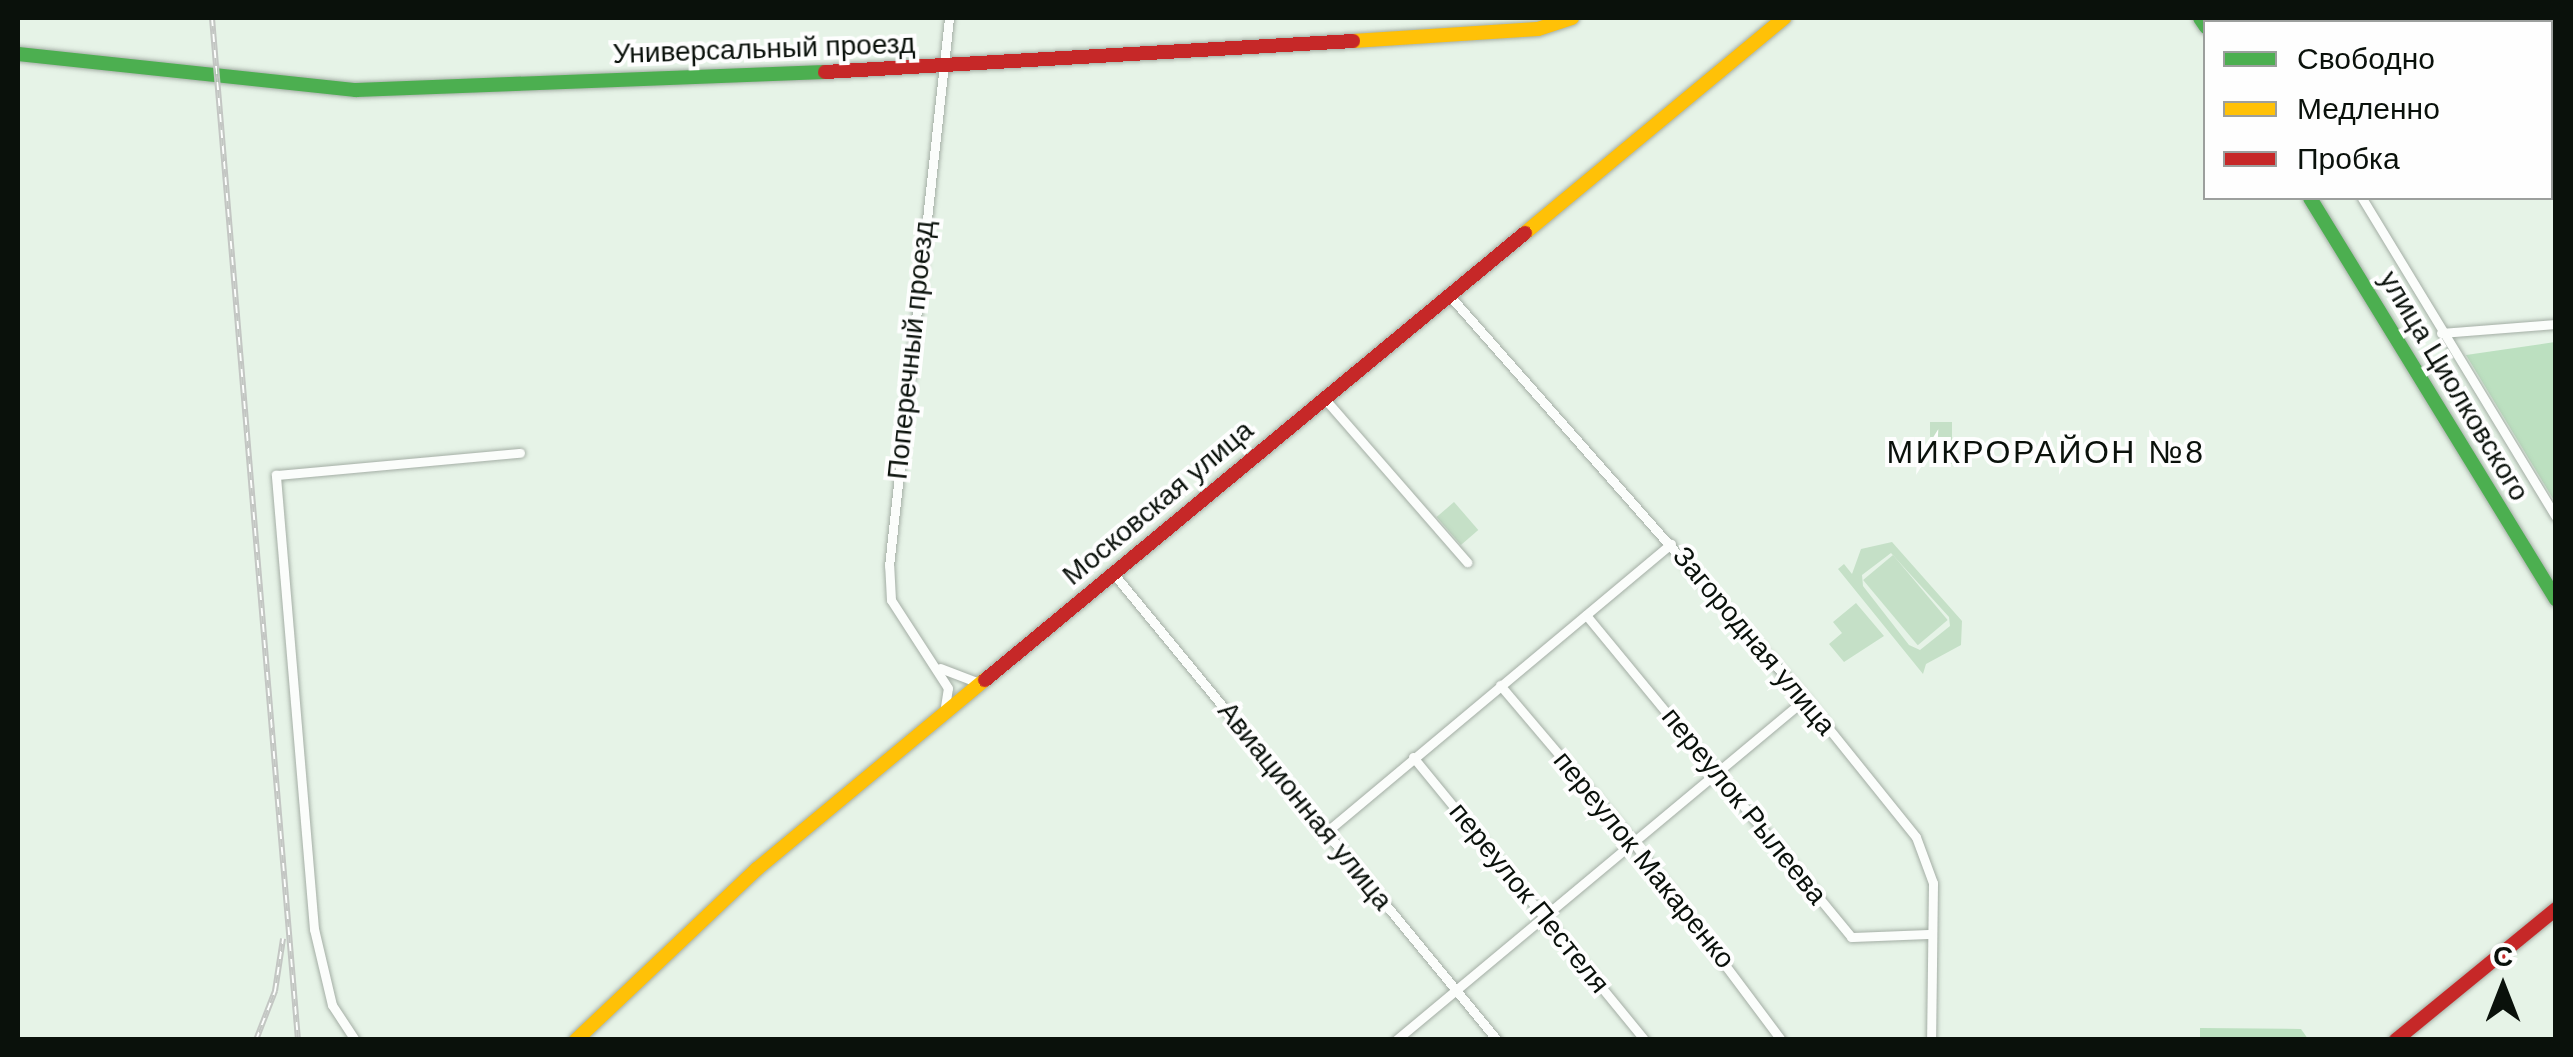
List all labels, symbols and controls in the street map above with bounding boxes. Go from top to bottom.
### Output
legend [2203,20,2553,200]
street label: Универсальный проезд [612,27,916,71]
text: Свободно [2297,42,2435,75]
text: Медленно [2297,92,2440,125]
text: Пробка [2297,142,2400,175]
street label: Поперечный проезд [881,219,941,481]
street label: улица Циолковского [2372,265,2536,507]
street label: Московская улица [1056,414,1260,592]
district label: МИКРОРАЙОН №8 [1887,433,2205,471]
street label: Загородная улица [1665,540,1843,742]
street label: Авиационная улица [1211,695,1399,917]
street label: переулок Рылеева [1654,701,1834,911]
street label: переулок Макаренко [1546,745,1742,975]
street label: переулок Пестеля [1442,796,1616,1000]
north arrow [2453,937,2553,1037]
text: С [2493,941,2513,972]

